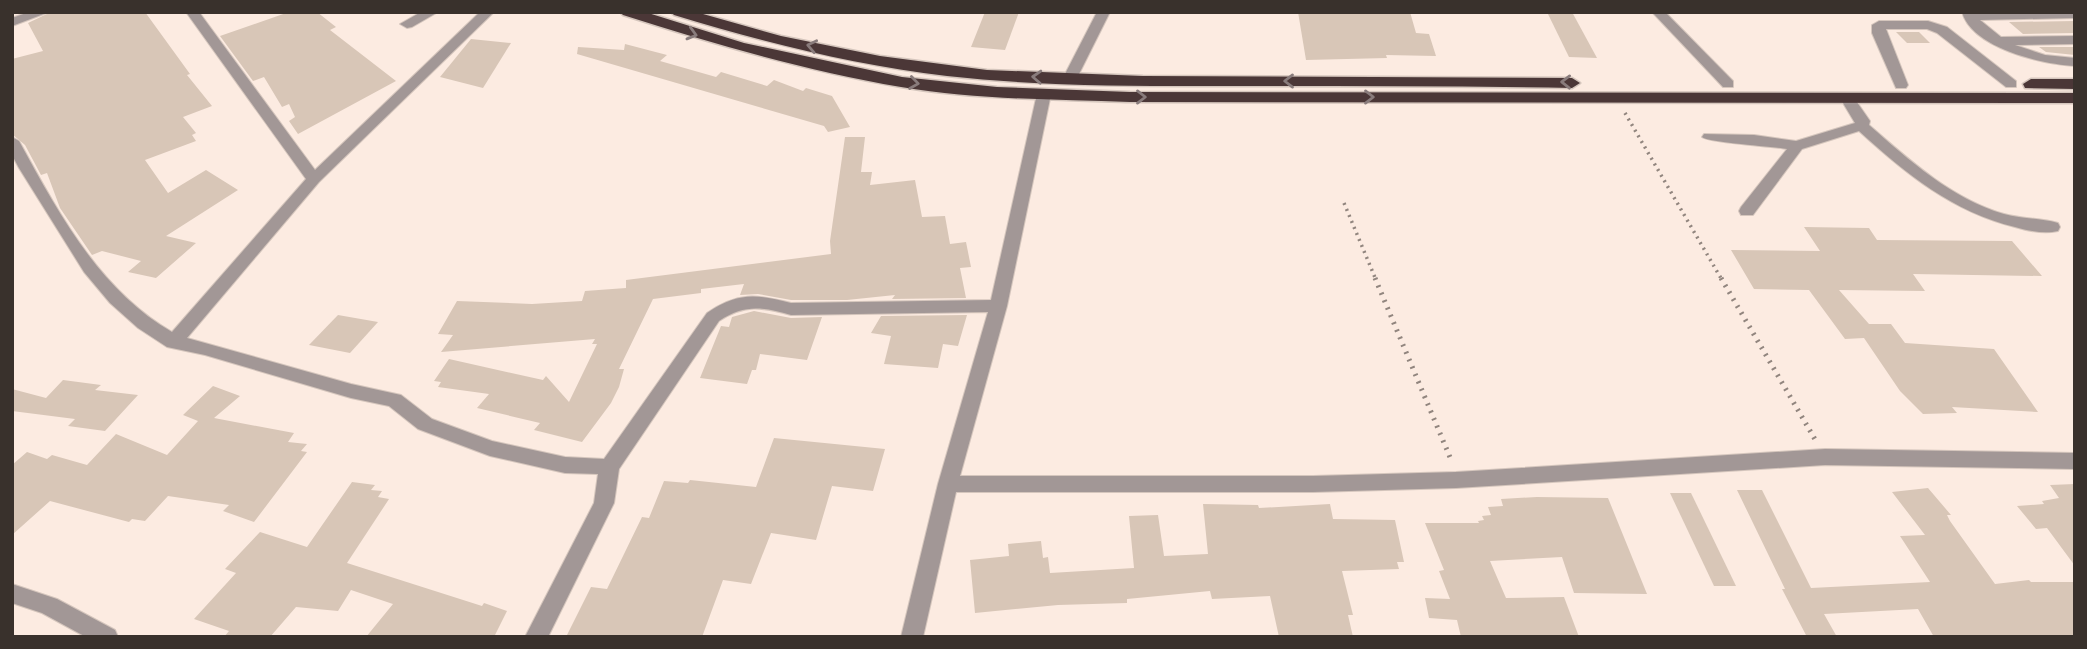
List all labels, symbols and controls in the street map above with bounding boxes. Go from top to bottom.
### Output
one-way arrow [686,26,698,41]
one-way arrow [806,40,818,54]
one-way arrow [1031,70,1042,85]
one-way arrow [1283,73,1294,89]
one-way arrow [1560,75,1571,90]
one-way arrow [908,76,920,91]
one-way arrow [1136,89,1147,105]
one-way arrow [1364,89,1374,105]

